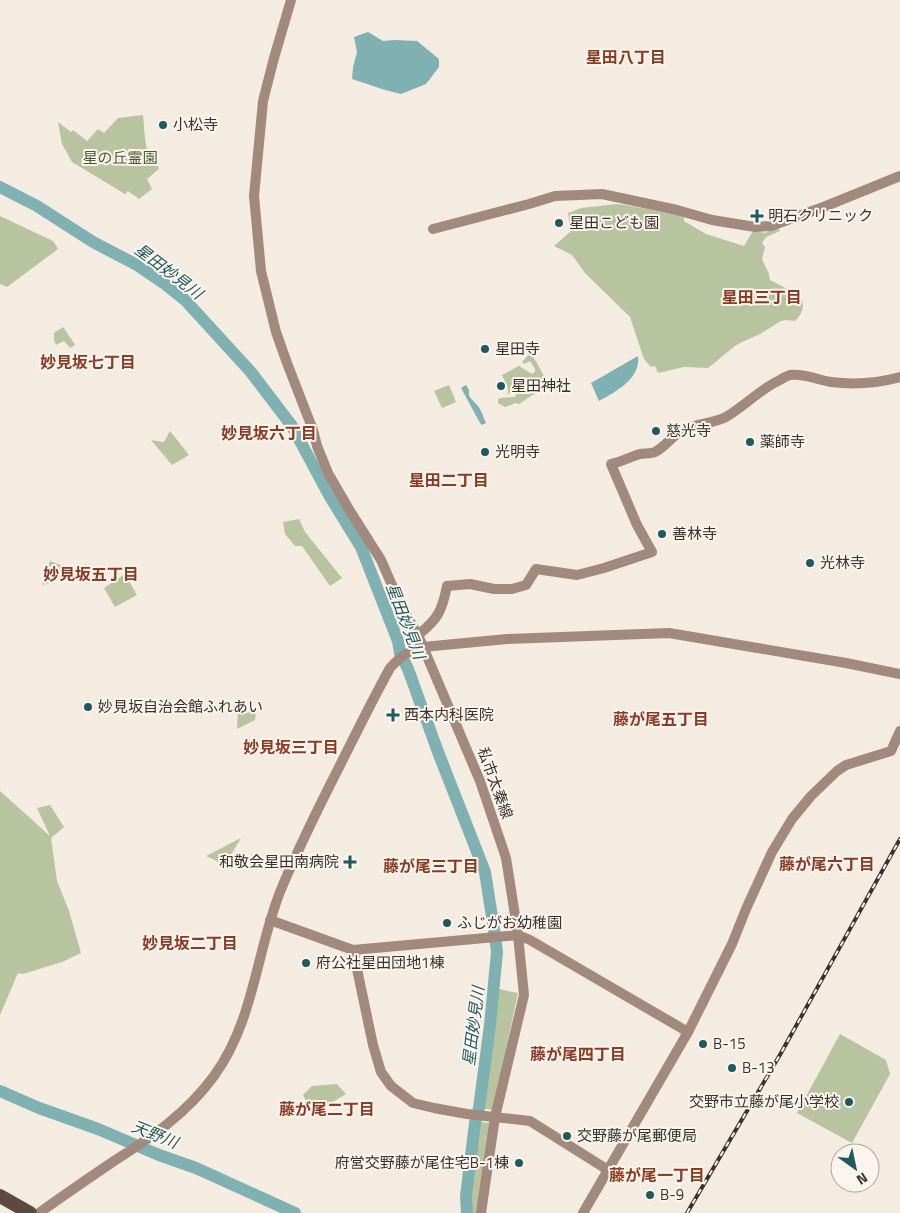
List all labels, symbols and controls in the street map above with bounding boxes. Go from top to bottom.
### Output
district label: 星田八丁目 [586,45,666,69]
place label: 小松寺 [173,113,218,136]
marker: 小松寺 [157,119,169,131]
park label: 星の丘霊園 [82,146,158,169]
place label: 明石クリニック [768,204,873,227]
marker: 明石クリニック [750,209,764,223]
place label: 星田こども園 [569,211,659,234]
marker: 星田こども園 [553,217,565,229]
water label: 星田妙見川 [130,237,210,306]
district label: 星田三丁目 [722,285,802,309]
place label: 星田寺 [495,337,540,360]
marker: 星田寺 [479,343,491,355]
district label: 妙見坂七丁目 [40,350,136,374]
place label: 星田神社 [511,374,571,397]
marker: 星田神社 [495,380,507,392]
place label: 慈光寺 [666,419,711,442]
district label: 妙見坂六丁目 [221,421,317,445]
marker: 慈光寺 [650,425,662,437]
place label: 薬師寺 [760,430,805,453]
marker: 薬師寺 [744,436,756,448]
place label: 光明寺 [495,440,540,463]
marker: 光明寺 [479,446,491,458]
district label: 星田二丁目 [409,468,489,492]
place label: 善林寺 [672,522,717,545]
marker: 善林寺 [656,528,668,540]
place label: 光林寺 [820,551,865,574]
marker: 光林寺 [804,557,816,569]
district label: 妙見坂五丁目 [43,562,139,586]
water label: 星田妙見川 [380,579,432,665]
place label: 妙見坂自治会館ふれあい [98,695,263,718]
marker: 妙見坂自治会館ふれあい [82,701,94,713]
place label: 西本内科医院 [404,703,494,726]
district label: 藤が尾五丁目 [613,707,709,731]
marker: 西本内科医院 [386,708,400,722]
district label: 妙見坂三丁目 [243,735,339,759]
street label: 私市太秦線 [472,744,519,822]
place label: 和敬会星田南病院 [219,850,339,873]
district label: 藤が尾六丁目 [779,852,875,876]
district label: 藤が尾三丁目 [383,854,479,878]
marker: 和敬会星田南病院 [343,855,357,869]
place label: ふじがお幼稚園 [457,911,562,934]
marker: ふじがお幼稚園 [441,917,453,929]
district label: 妙見坂二丁目 [142,931,238,955]
place label: 府公社星田団地1棟 [316,951,444,974]
marker: 府公社星田団地1棟 [300,957,312,969]
water label: 星田妙見川 [456,983,490,1067]
place label: B-15 [713,1032,746,1055]
marker: B-15 [697,1038,709,1050]
district label: 藤が尾四丁目 [530,1042,626,1066]
place label: B-13 [742,1056,775,1079]
marker: B-13 [726,1062,738,1074]
place label: 交野市立藤が尾小学校 [689,1090,839,1113]
marker: 交野市立藤が尾小学校 [843,1096,855,1108]
district label: 藤が尾二丁目 [279,1097,375,1121]
water label: 天野川 [128,1114,184,1155]
place label: 交野藤が尾郵便局 [577,1124,697,1147]
marker: 交野藤が尾郵便局 [561,1130,573,1142]
north arrow [830,1143,880,1193]
place label: 府営交野藤が尾住宅B-1棟 [335,1151,509,1174]
marker: 府営交野藤が尾住宅B-1棟 [513,1157,525,1169]
district label: 藤が尾一丁目 [609,1163,705,1187]
text: N [853,1168,872,1191]
place label: B-9 [660,1183,684,1206]
marker: B-9 [644,1189,656,1201]

